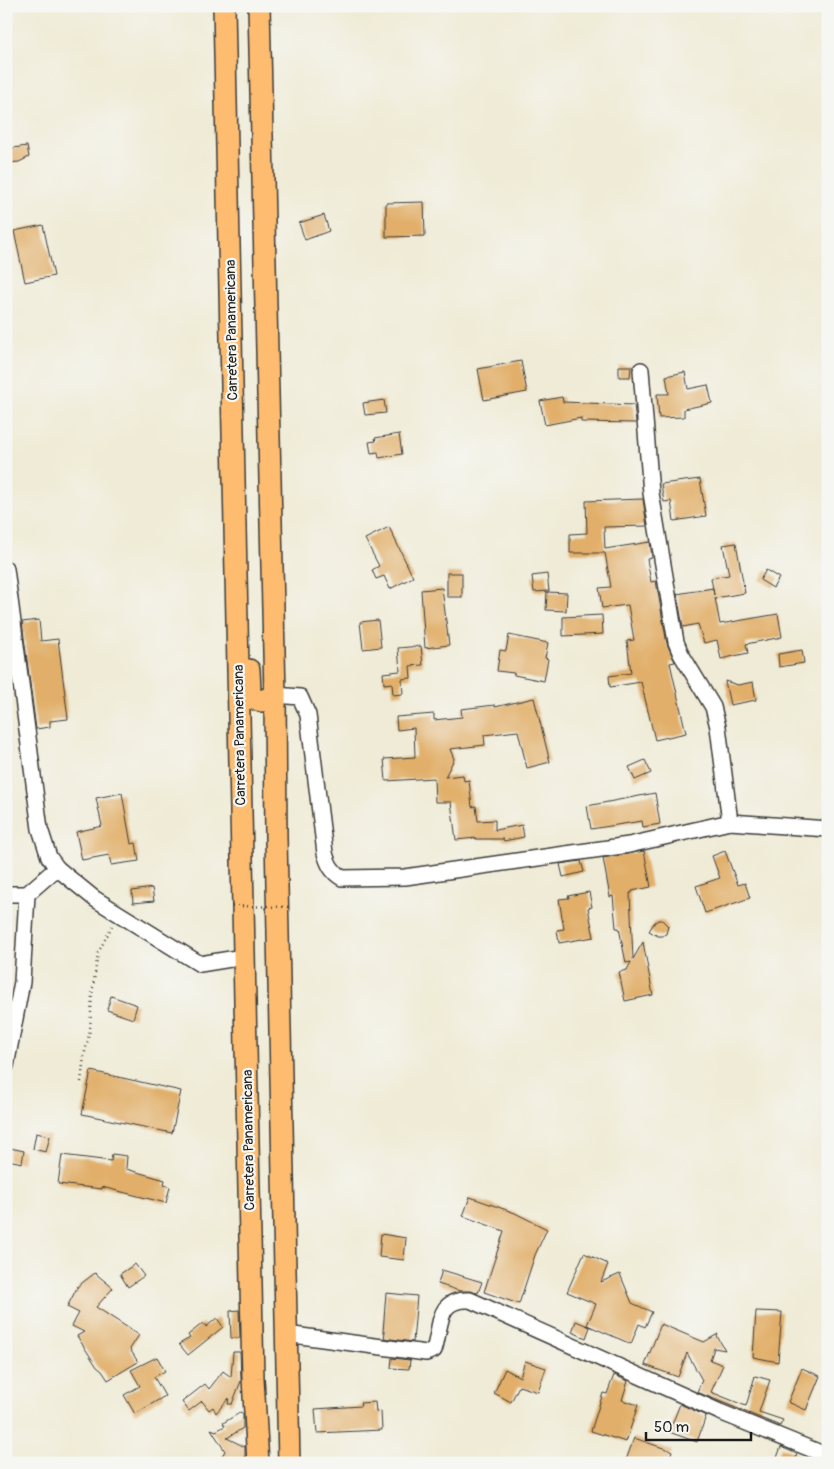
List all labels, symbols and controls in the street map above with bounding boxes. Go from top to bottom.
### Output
street label: Carretera Panamericana [222,259,241,401]
street label: Carretera Panamericana [230,664,249,806]
street label: Carretera Panamericana [239,1069,258,1211]
scale bar [646,1409,752,1441]
text: 50 m [654,1418,689,1437]

